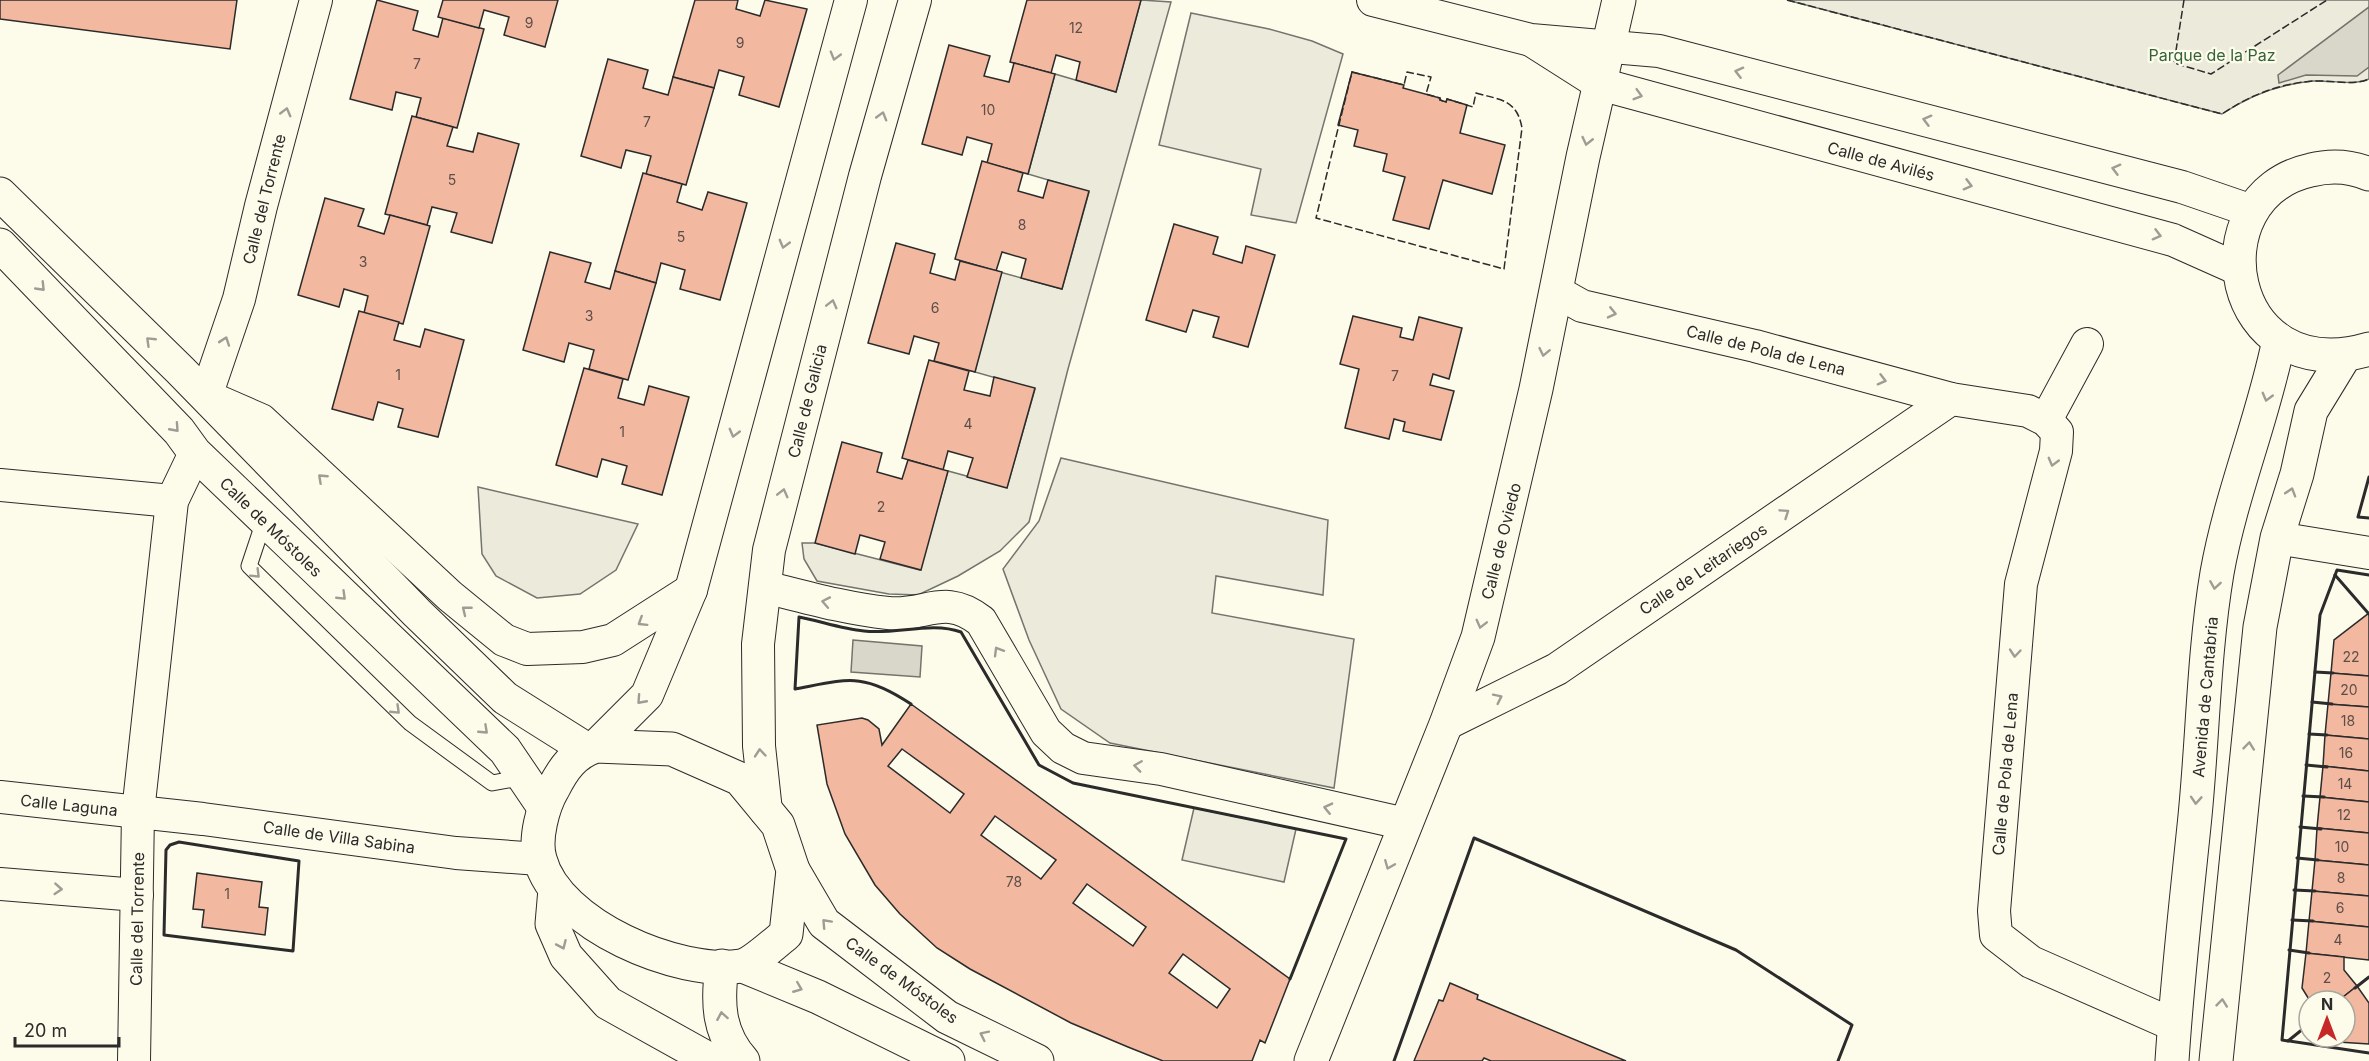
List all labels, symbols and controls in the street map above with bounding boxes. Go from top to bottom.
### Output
house number: 9 [525,14,533,31]
house number: 12 [1069,19,1083,36]
house number: 9 [736,34,744,51]
park label: Parque de la Paz [2148,45,2276,65]
one-way arrow [830,51,843,61]
house number: 7 [413,55,421,72]
one-way arrow [1734,66,1744,79]
one-way arrow [1632,88,1643,100]
house number: 10 [981,101,995,118]
one-way arrow [279,107,291,118]
one-way arrow [875,111,887,122]
house number: 7 [643,113,651,130]
one-way arrow [1923,114,1933,127]
street label: Calle del Torrente [238,132,290,266]
one-way arrow [1581,135,1594,145]
street label: Calle de Avilés [1825,137,1937,185]
one-way arrow [2111,164,2121,177]
house number: 5 [448,171,456,188]
one-way arrow [1963,177,1973,190]
house number: 8 [1018,216,1026,233]
house number: 5 [677,228,685,245]
one-way arrow [2152,228,2162,241]
one-way arrow [778,239,791,249]
house number: 3 [359,253,367,270]
one-way arrow [33,280,44,291]
one-way arrow [824,299,837,309]
house number: 6 [931,299,939,316]
one-way arrow [1606,305,1616,318]
house number: 3 [585,307,593,324]
street label: Calle de Pola de Lena [1684,321,1848,379]
one-way arrow [218,336,231,347]
one-way arrow [146,337,157,348]
street label: Calle de Galicia [783,342,831,460]
one-way arrow [1538,347,1551,357]
house number: 1 [395,366,401,383]
house number: 7 [1391,367,1399,384]
one-way arrow [1877,373,1887,386]
one-way arrow [2261,392,2274,402]
house number: 4 [963,415,973,432]
one-way arrow [168,421,179,432]
house number: 1 [619,423,625,440]
one-way arrow [728,428,741,438]
one-way arrow [2048,456,2060,467]
street label: Calle de Móstoles [216,473,326,581]
one-way arrow [319,474,330,485]
street label: Calle de Oviedo [1477,481,1525,601]
one-way arrow [2284,487,2296,498]
one-way arrow [776,488,788,499]
house number: 2 [877,498,885,515]
one-way arrow [1778,509,1789,520]
street label: Calle de Leitariegos [1635,519,1771,619]
one-way arrow [249,567,260,577]
one-way arrow [2210,581,2222,590]
one-way arrow [335,588,346,599]
one-way arrow [821,596,831,609]
one-way arrow [461,606,472,617]
one-way arrow [638,614,648,626]
street label: Avenida de Cantabria [2188,616,2222,778]
one-way arrow [1475,619,1488,629]
one-way arrow [994,647,1006,657]
one-way arrow [2009,648,2022,657]
house number: 22 [2342,648,2360,665]
house number: 20 [2340,681,2358,698]
street label: Calle de Pola de Lena [1988,692,2022,856]
one-way arrow [637,693,648,704]
one-way arrow [1491,694,1502,705]
one-way arrow [388,702,399,713]
house number: 18 [2341,712,2355,729]
one-way arrow [477,723,488,734]
one-way arrow [2242,742,2255,751]
house number: 16 [2339,744,2353,761]
one-way arrow [754,748,767,757]
one-way arrow [1133,760,1142,772]
house number: 14 [2338,775,2352,792]
street label: Calle Laguna [19,790,119,820]
one-way arrow [2190,796,2203,805]
one-way arrow [1323,803,1333,816]
house number: 12 [2337,806,2351,823]
street label: Calle de Villa Sabina [262,816,416,858]
house number: 10 [2335,838,2349,855]
street label: Calle del Torrente [126,852,148,986]
one-way arrow [1384,859,1396,870]
house number: 8 [2337,869,2345,886]
house number: 78 [1006,873,1022,890]
one-way arrow [54,882,63,895]
house number: 1 [224,885,230,902]
house number: 6 [2336,899,2344,916]
one-way arrow [822,919,833,929]
house number: 4 [2333,931,2343,948]
street label: Calle de Móstoles [842,932,962,1028]
one-way arrow [555,939,567,950]
house number: 2 [2323,969,2331,986]
one-way arrow [791,981,802,993]
north arrow [2297,989,2357,1049]
text: N [2321,994,2333,1014]
one-way arrow [2215,998,2228,1007]
scale bar [15,1010,118,1048]
one-way arrow [716,1012,729,1022]
text: 20 m [24,1020,67,1041]
one-way arrow [980,1031,991,1043]

